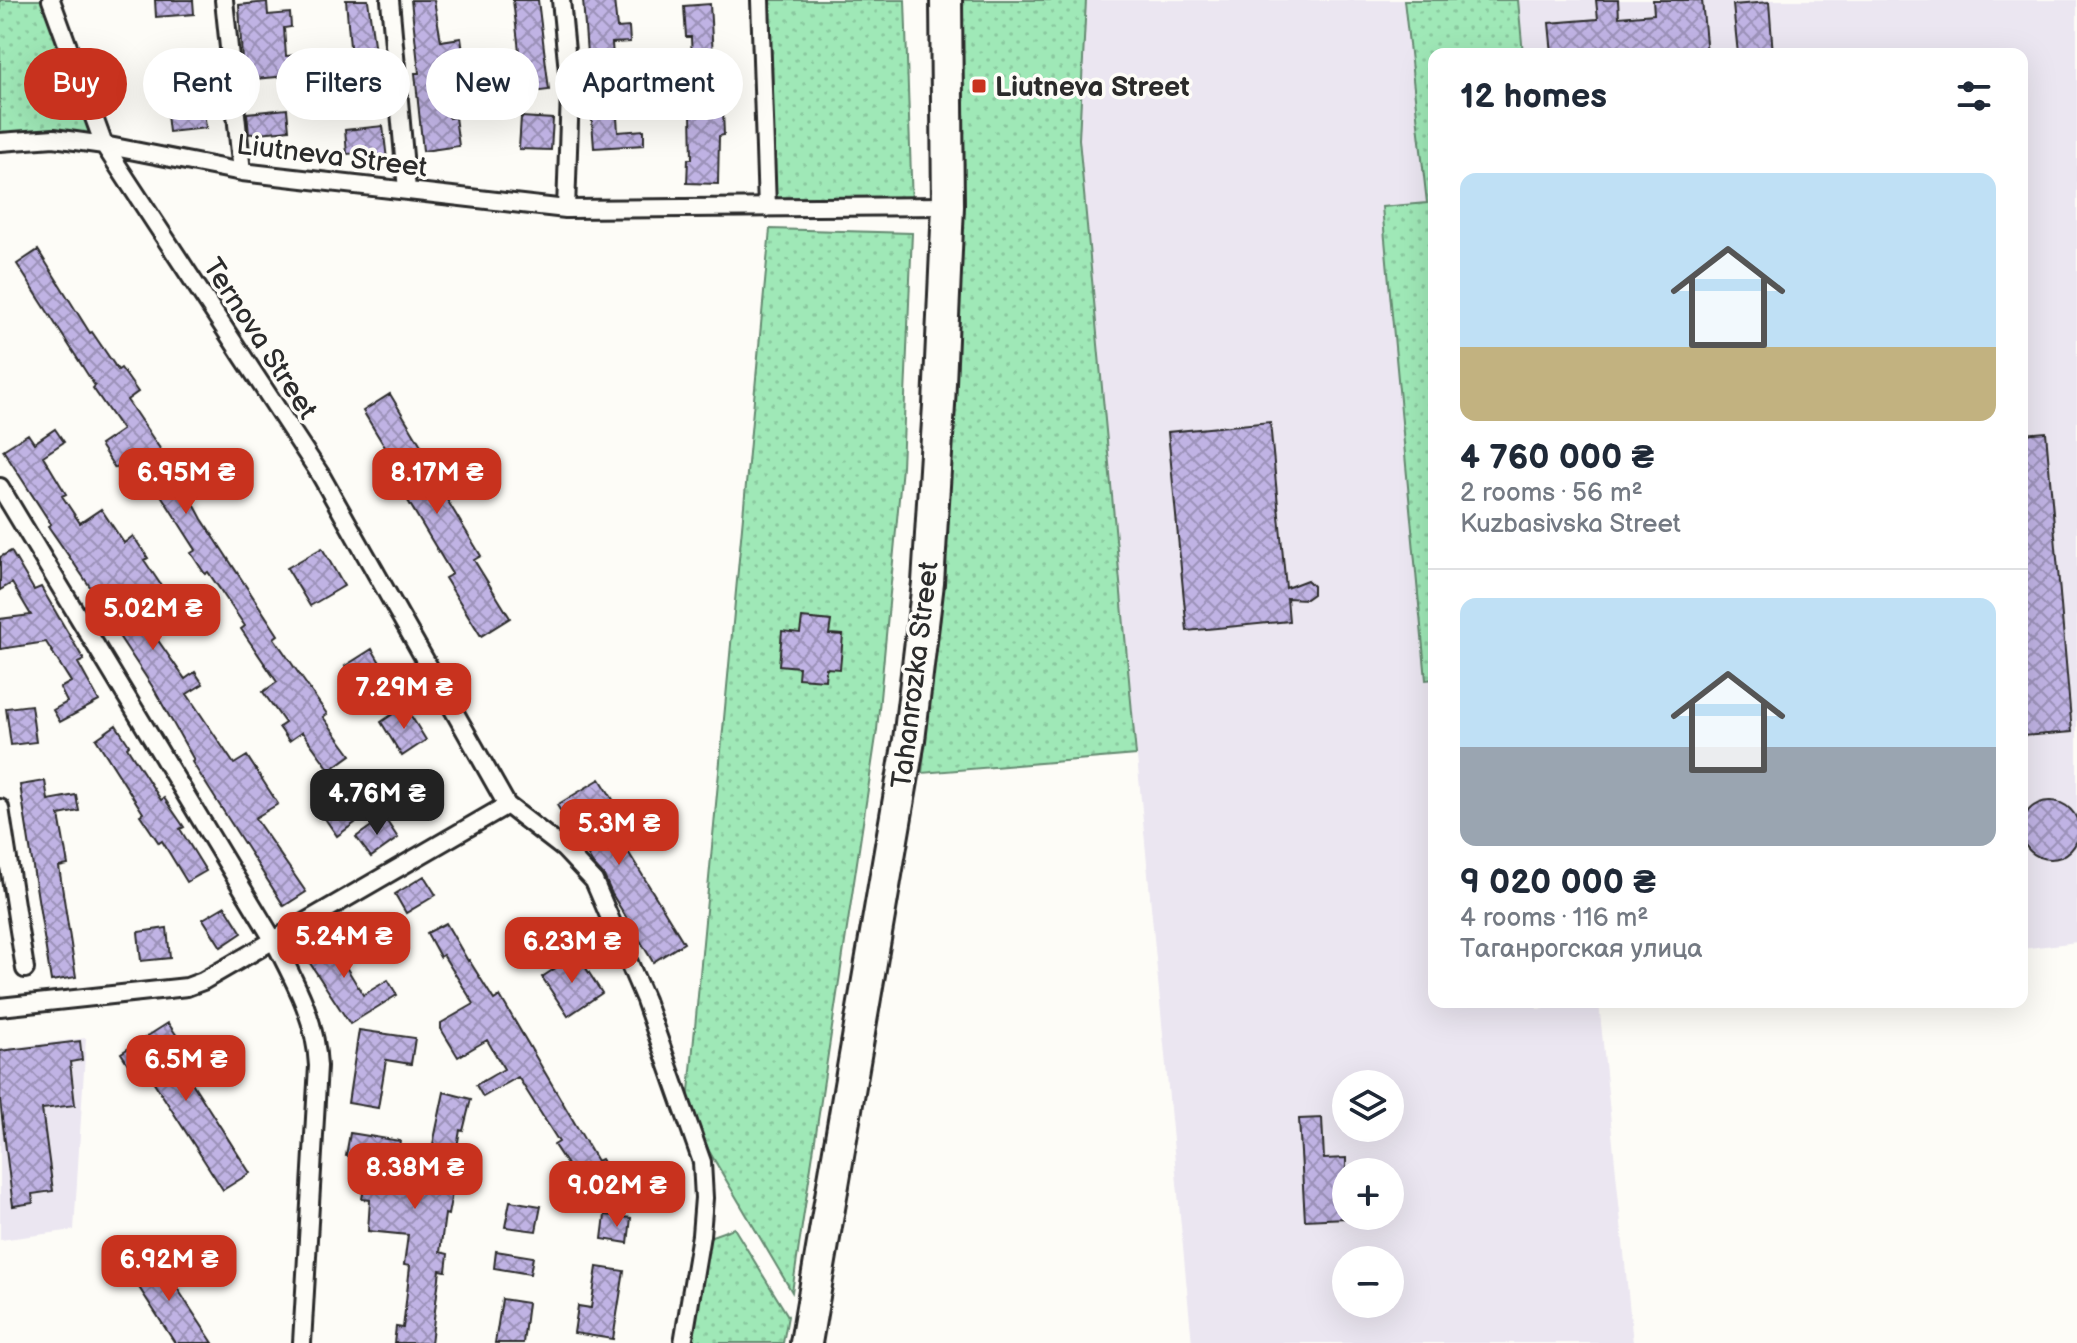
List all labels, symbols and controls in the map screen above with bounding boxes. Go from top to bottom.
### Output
chip: Buy [24,48,127,120]
chip: Rent [143,48,260,120]
chip: Filters [276,48,410,120]
chip: New [426,48,539,120]
chip: Apartment [555,48,743,120]
place label: Liutneva Street [995,71,1190,104]
icon: filters [1952,74,1996,118]
text: 12 homes [1460,76,1607,117]
marker: Liutneva Street [970,77,988,95]
street label: Liutneva Street [235,128,429,185]
icon: home [1656,225,1800,369]
street label: Ternova Street [196,252,324,426]
text: 4 760 000 ₴ [1460,437,1654,478]
pin: 6.95M ₴ [112,448,260,516]
pin: 8.17M ₴ [363,448,511,516]
text: 6.95M ₴ [137,458,235,489]
text: 8.17M ₴ [390,458,484,489]
text: 2 rooms · 56 m² [1460,478,1643,509]
text: Kuzbasivska Street [1460,509,1681,540]
street label: Tahanrozka Street [885,559,946,791]
pin: 5.02M ₴ [79,584,227,652]
text: 5.02M ₴ [103,594,203,625]
icon: home [1656,650,1800,794]
pin: 7.29M ₴ [330,663,478,731]
text: 7.29M ₴ [355,673,453,704]
pin: 4.76M ₴ [303,769,451,837]
text: 4.76M ₴ [328,779,426,810]
pin: 5.3M ₴ [554,799,684,867]
text: 5.3M ₴ [578,809,660,840]
text: 9 020 000 ₴ [1460,862,1656,903]
text: 4 rooms · 116 m² [1460,903,1648,934]
pin: 5.24M ₴ [270,912,418,980]
pin: 6.23M ₴ [498,917,646,985]
text: 5.24M ₴ [295,922,393,953]
text: 6.23M ₴ [523,927,621,958]
text: Таганрогская улица [1460,934,1703,965]
pin: 6.5M ₴ [121,1035,251,1103]
text: 6.5M ₴ [144,1045,228,1076]
map controls [1332,1070,1404,1318]
button: layers [1332,1070,1404,1142]
pin: 8.38M ₴ [341,1143,489,1211]
text: 8.38M ₴ [366,1153,464,1184]
button: + [1332,1158,1404,1230]
pin: 9.02M ₴ [543,1161,691,1229]
text: 9.02M ₴ [567,1171,667,1202]
pin: 6.92M ₴ [95,1235,243,1303]
text: 6.92M ₴ [119,1245,219,1276]
button: − [1332,1246,1404,1318]

